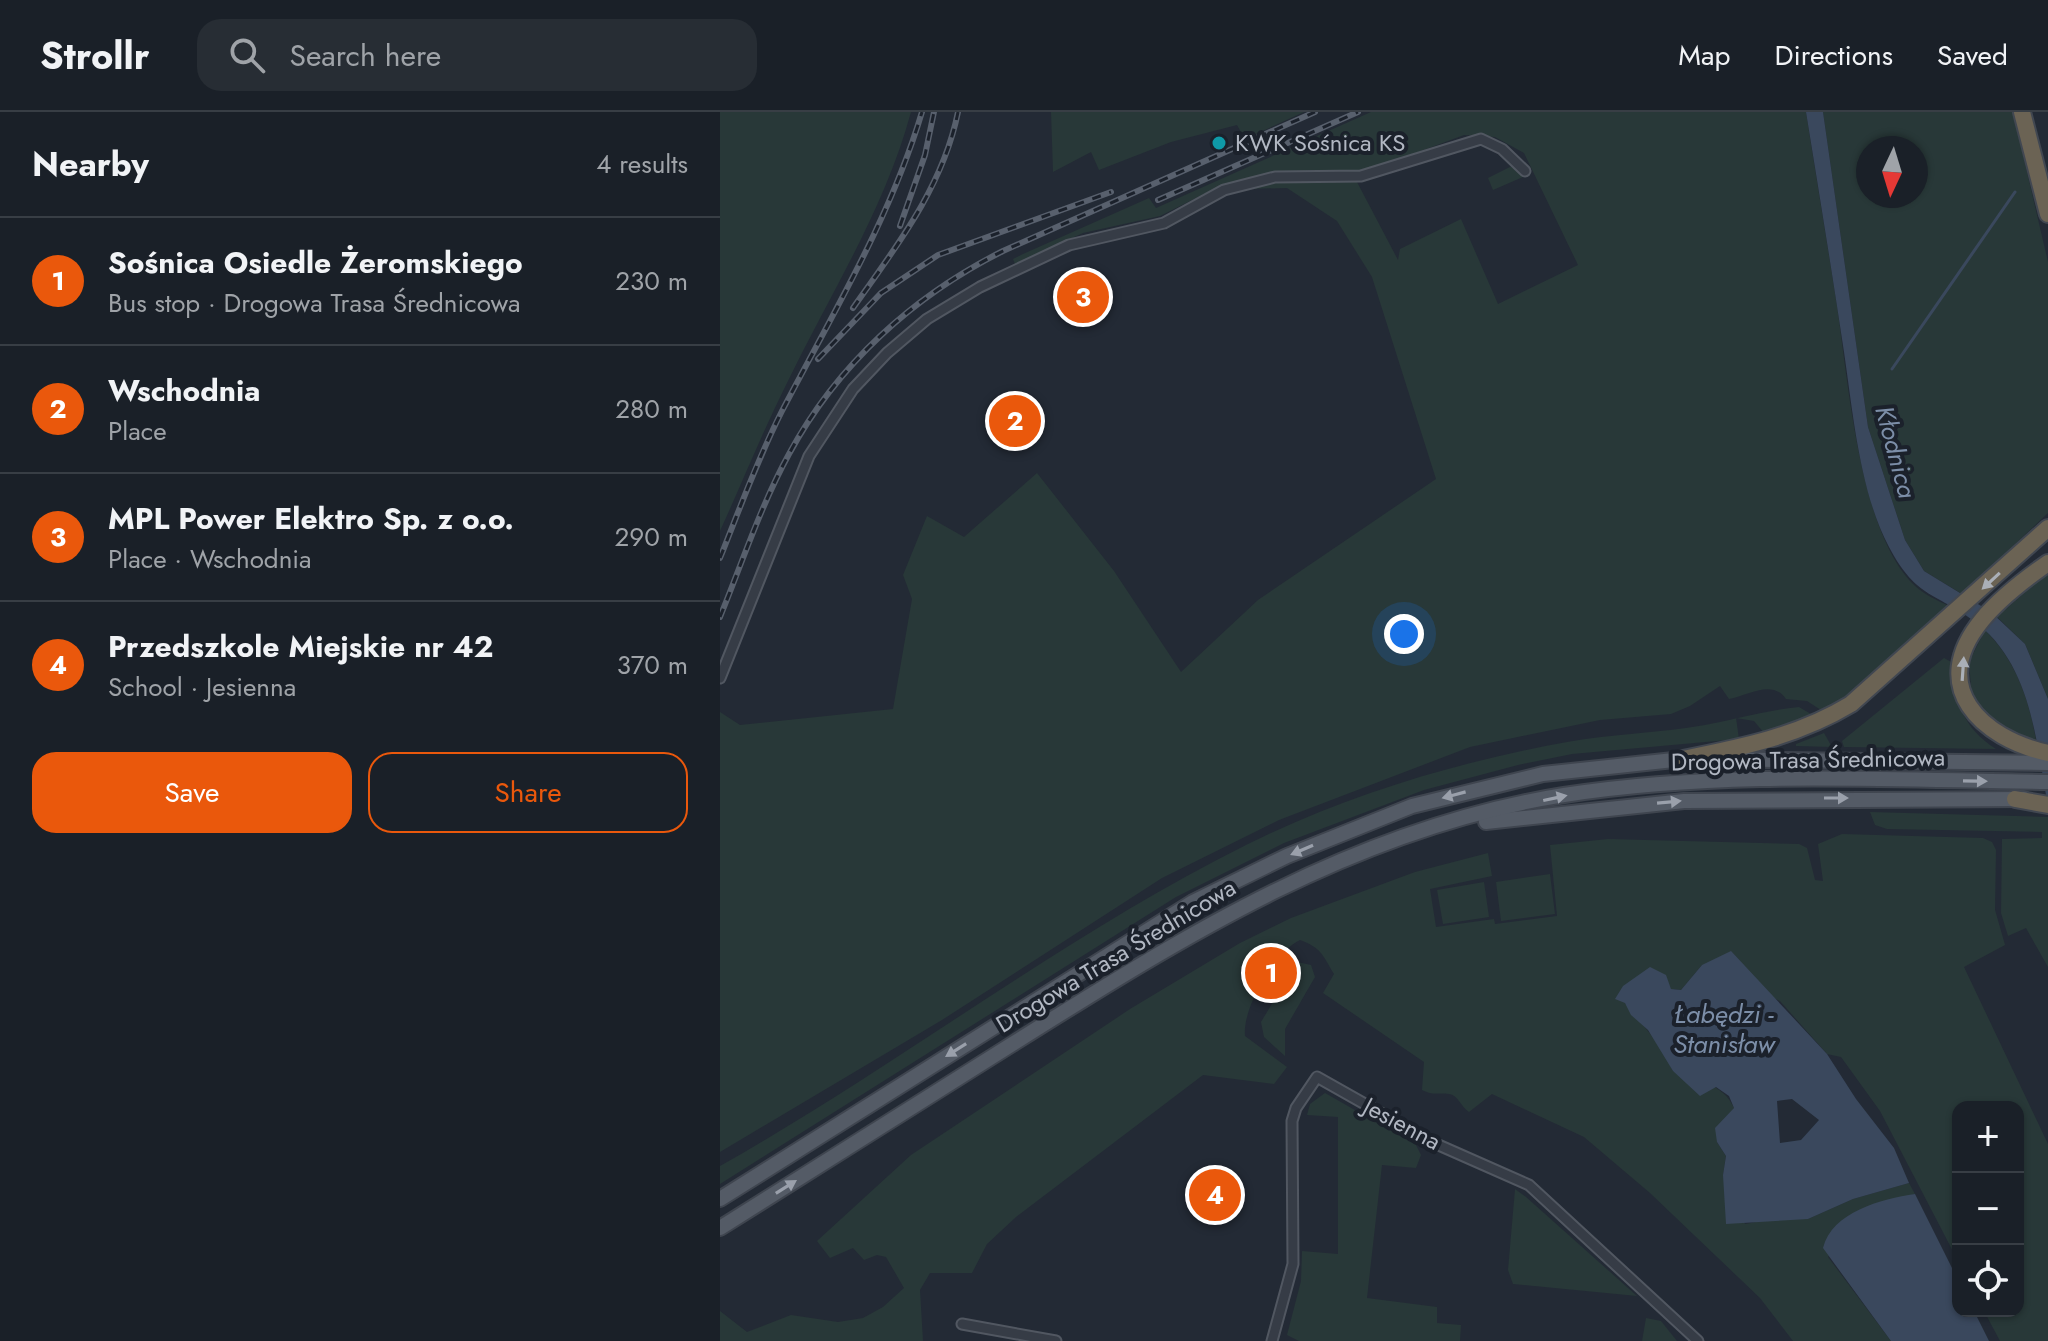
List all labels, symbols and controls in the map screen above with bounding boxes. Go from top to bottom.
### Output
search box [197,19,757,91]
text: Strollr [40,28,149,83]
icon: search [225,33,269,77]
text: Search here [289,34,441,77]
text: Map [1678,35,1730,76]
text: Directions [1774,35,1893,76]
text: Saved [1937,35,2008,76]
place label: KWK Sośnica KS [1235,125,1406,160]
marker: KWK Sośnica KS [1210,134,1228,152]
north arrow [1856,136,1928,208]
text: Nearby [32,140,149,189]
text: 4 results [596,145,688,183]
text: Sośnica Osiedle Żeromskiego [108,241,523,284]
text: 1 [51,262,65,300]
text: 230 m [615,262,688,300]
pin: 3 [1057,267,1109,327]
text: Bus stop · Drogowa Trasa Średnicowa [108,284,521,322]
text: Wschodnia [108,369,260,412]
text: 2 [49,390,67,428]
text: 280 m [615,390,688,428]
pin: 2 [989,391,1041,451]
water label: Kłodnica [1865,401,1927,503]
text: Place [108,412,167,450]
text: MPL Power Elektro Sp. z o.o. [108,497,514,540]
text: 3 [50,518,66,556]
text: 290 m [615,518,688,556]
text: Place · Wschodnia [108,540,312,578]
one-way arrow [1981,572,2000,590]
your location [1384,614,1424,654]
text: Przedszkole Miejskie nr 42 [108,625,493,668]
text: 4 [49,646,67,684]
text: 370 m [617,646,688,684]
one-way arrow [1957,657,1970,682]
text: School · Jesienna [108,668,296,706]
street label: Drogowa Trasa Średnicowa [1671,740,1945,779]
button: Save [32,752,352,833]
button: Share [368,752,688,833]
one-way arrow [1963,775,1988,787]
one-way arrow [1442,789,1467,801]
one-way arrow [1542,791,1567,804]
one-way arrow [1824,792,1849,804]
one-way arrow [1657,795,1682,808]
one-way arrow [1290,843,1314,856]
street label: Drogowa Trasa Średnicowa [989,870,1242,1041]
pin: 1 [1245,943,1297,1003]
water label: Łabędzi - Stanisław [1673,995,1777,1063]
one-way arrow [945,1042,967,1056]
street label: Jesienna [1355,1087,1447,1159]
map controls [1952,1101,2024,1317]
button: + [1952,1101,2024,1173]
pin: 4 [1189,1165,1241,1225]
button: − [1952,1173,2024,1245]
one-way arrow [775,1180,797,1194]
button: locate [1952,1245,2024,1317]

